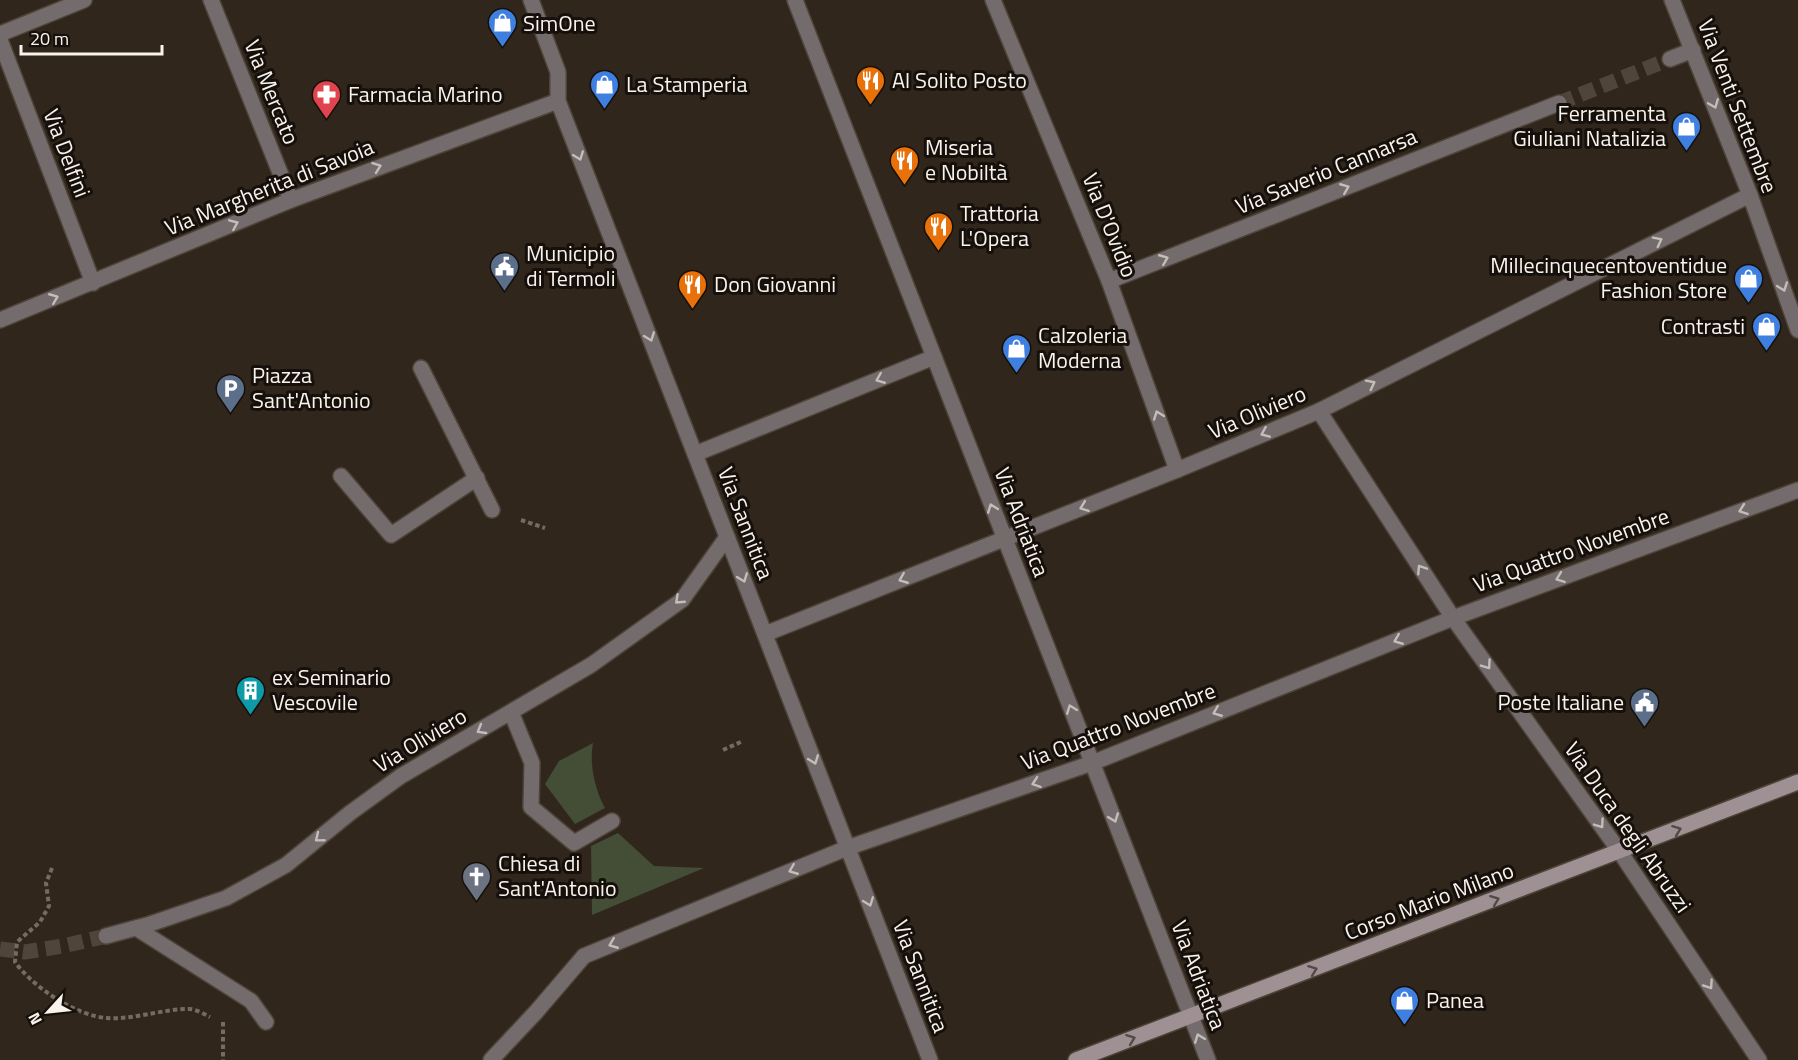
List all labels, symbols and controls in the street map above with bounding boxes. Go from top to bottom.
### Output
place label: SimOne [523,6,596,40]
shop icon: SimOne [486,7,518,49]
street label: Via Venti Settembre [1689,14,1787,198]
scale bar [21,18,162,56]
text: 20 m [30,25,69,52]
street label: Via Mercato [236,34,308,150]
place label: Al Solito Posto [892,63,1027,97]
restaurant icon: Al Solito Posto [855,64,887,106]
place label: La Stamperia [626,67,747,101]
shop icon: La Stamperia [589,68,621,110]
place label: Farmacia Marino [348,77,503,111]
pharmacy icon: Farmacia Marino [311,78,343,120]
place label: Ferramenta Giuliani Natalizia [1513,96,1666,155]
one-way arrow [1707,98,1719,109]
street label: Via Delfini [35,104,99,202]
shop icon: Ferramenta Giuliani Natalizia [1671,110,1703,152]
street label: Via Saverio Cannarsa [1230,119,1422,223]
street label: Via Margherita di Savoia [159,130,379,244]
place label: Miseria e Nobiltà [925,130,1008,189]
restaurant icon: Miseria e Nobiltà [888,144,920,186]
one-way arrow [572,150,584,161]
one-way arrow [371,162,381,175]
street label: Via D'Ovidio [1074,168,1146,282]
one-way arrow [1339,183,1350,195]
place label: Trattoria L'Opera [960,196,1039,255]
restaurant icon: Trattoria L'Opera [923,210,955,252]
one-way arrow [228,219,239,231]
place label: Municipio di Termoli [526,236,616,295]
one-way arrow [1652,236,1663,248]
place label: Millecinquecentoventidue Fashion Store [1490,248,1727,307]
public building icon: Municipio di Termoli [489,250,521,292]
one-way arrow [1157,254,1168,266]
shop icon: Millecinquecentoventidue Fashion Store [1732,262,1764,304]
place label: Don Giovanni [714,267,836,301]
restaurant icon: Don Giovanni [677,268,709,310]
one-way arrow [1775,281,1788,292]
one-way arrow [49,293,59,306]
place label: Contrasti [1661,309,1745,343]
shop icon: Contrasti [1750,310,1782,352]
place label: Calzoleria Moderna [1038,318,1127,377]
one-way arrow [643,331,655,342]
shop icon: Calzoleria Moderna [1001,332,1033,374]
place label: Piazza Sant'Antonio [252,358,371,417]
parking icon: Piazza Sant'Antonio [215,372,247,414]
one-way arrow [875,372,886,384]
street label: Via Oliviero [1203,376,1311,448]
one-way arrow [1365,380,1376,392]
one-way arrow [1152,410,1165,421]
one-way arrow [1260,426,1271,438]
street label: Via Sannitica [709,462,783,584]
street label: Via Adriatica [986,462,1058,582]
one-way arrow [1079,499,1090,512]
street label: Via Quattro Novembre [1468,499,1674,601]
one-way arrow [987,503,999,514]
one-way arrow [1738,503,1749,516]
one-way arrow [1417,564,1428,575]
one-way arrow [1555,571,1566,583]
one-way arrow [736,572,748,583]
one-way arrow [898,572,909,584]
one-way arrow [675,593,686,604]
one-way arrow [1394,632,1404,645]
one-way arrow [1479,659,1490,670]
place label: ex Seminario Vescovile [272,660,391,719]
street label: Via Quattro Novembre [1016,673,1220,779]
building icon: ex Seminario Vescovile [235,674,267,716]
place label: Poste Italiane [1498,685,1624,719]
public building icon: Poste Italiane [1629,686,1661,728]
street label: Via Oliviero [367,699,473,781]
one-way arrow [1066,704,1078,715]
one-way arrow [1213,705,1224,717]
one-way arrow [477,722,487,734]
street label: Via Duca degli Abruzzi [1556,734,1700,920]
one-way arrow [806,754,819,765]
one-way arrow [1031,775,1042,788]
one-way arrow [1106,812,1119,822]
one-way arrow [1593,818,1604,829]
one-way arrow [1671,824,1681,837]
one-way arrow [315,830,326,841]
place label: Chiesa di Sant'Antonio [498,846,617,905]
street label: Corso Mario Milano [1339,853,1519,949]
church icon: Chiesa di Sant'Antonio [461,860,493,902]
one-way arrow [789,863,800,875]
one-way arrow [1489,895,1500,907]
one-way arrow [861,897,874,907]
street label: Via Sannitica [884,915,958,1037]
street label: Via Adriatica [1163,915,1235,1035]
one-way arrow [608,937,619,949]
one-way arrow [1307,965,1318,977]
one-way arrow [1702,979,1713,990]
north arrow [18,982,78,1042]
place label: Panea [1426,983,1484,1017]
shop icon: Panea [1389,984,1421,1026]
text: N [21,1008,48,1029]
one-way arrow [1125,1034,1135,1047]
one-way arrow [1194,1034,1206,1045]

